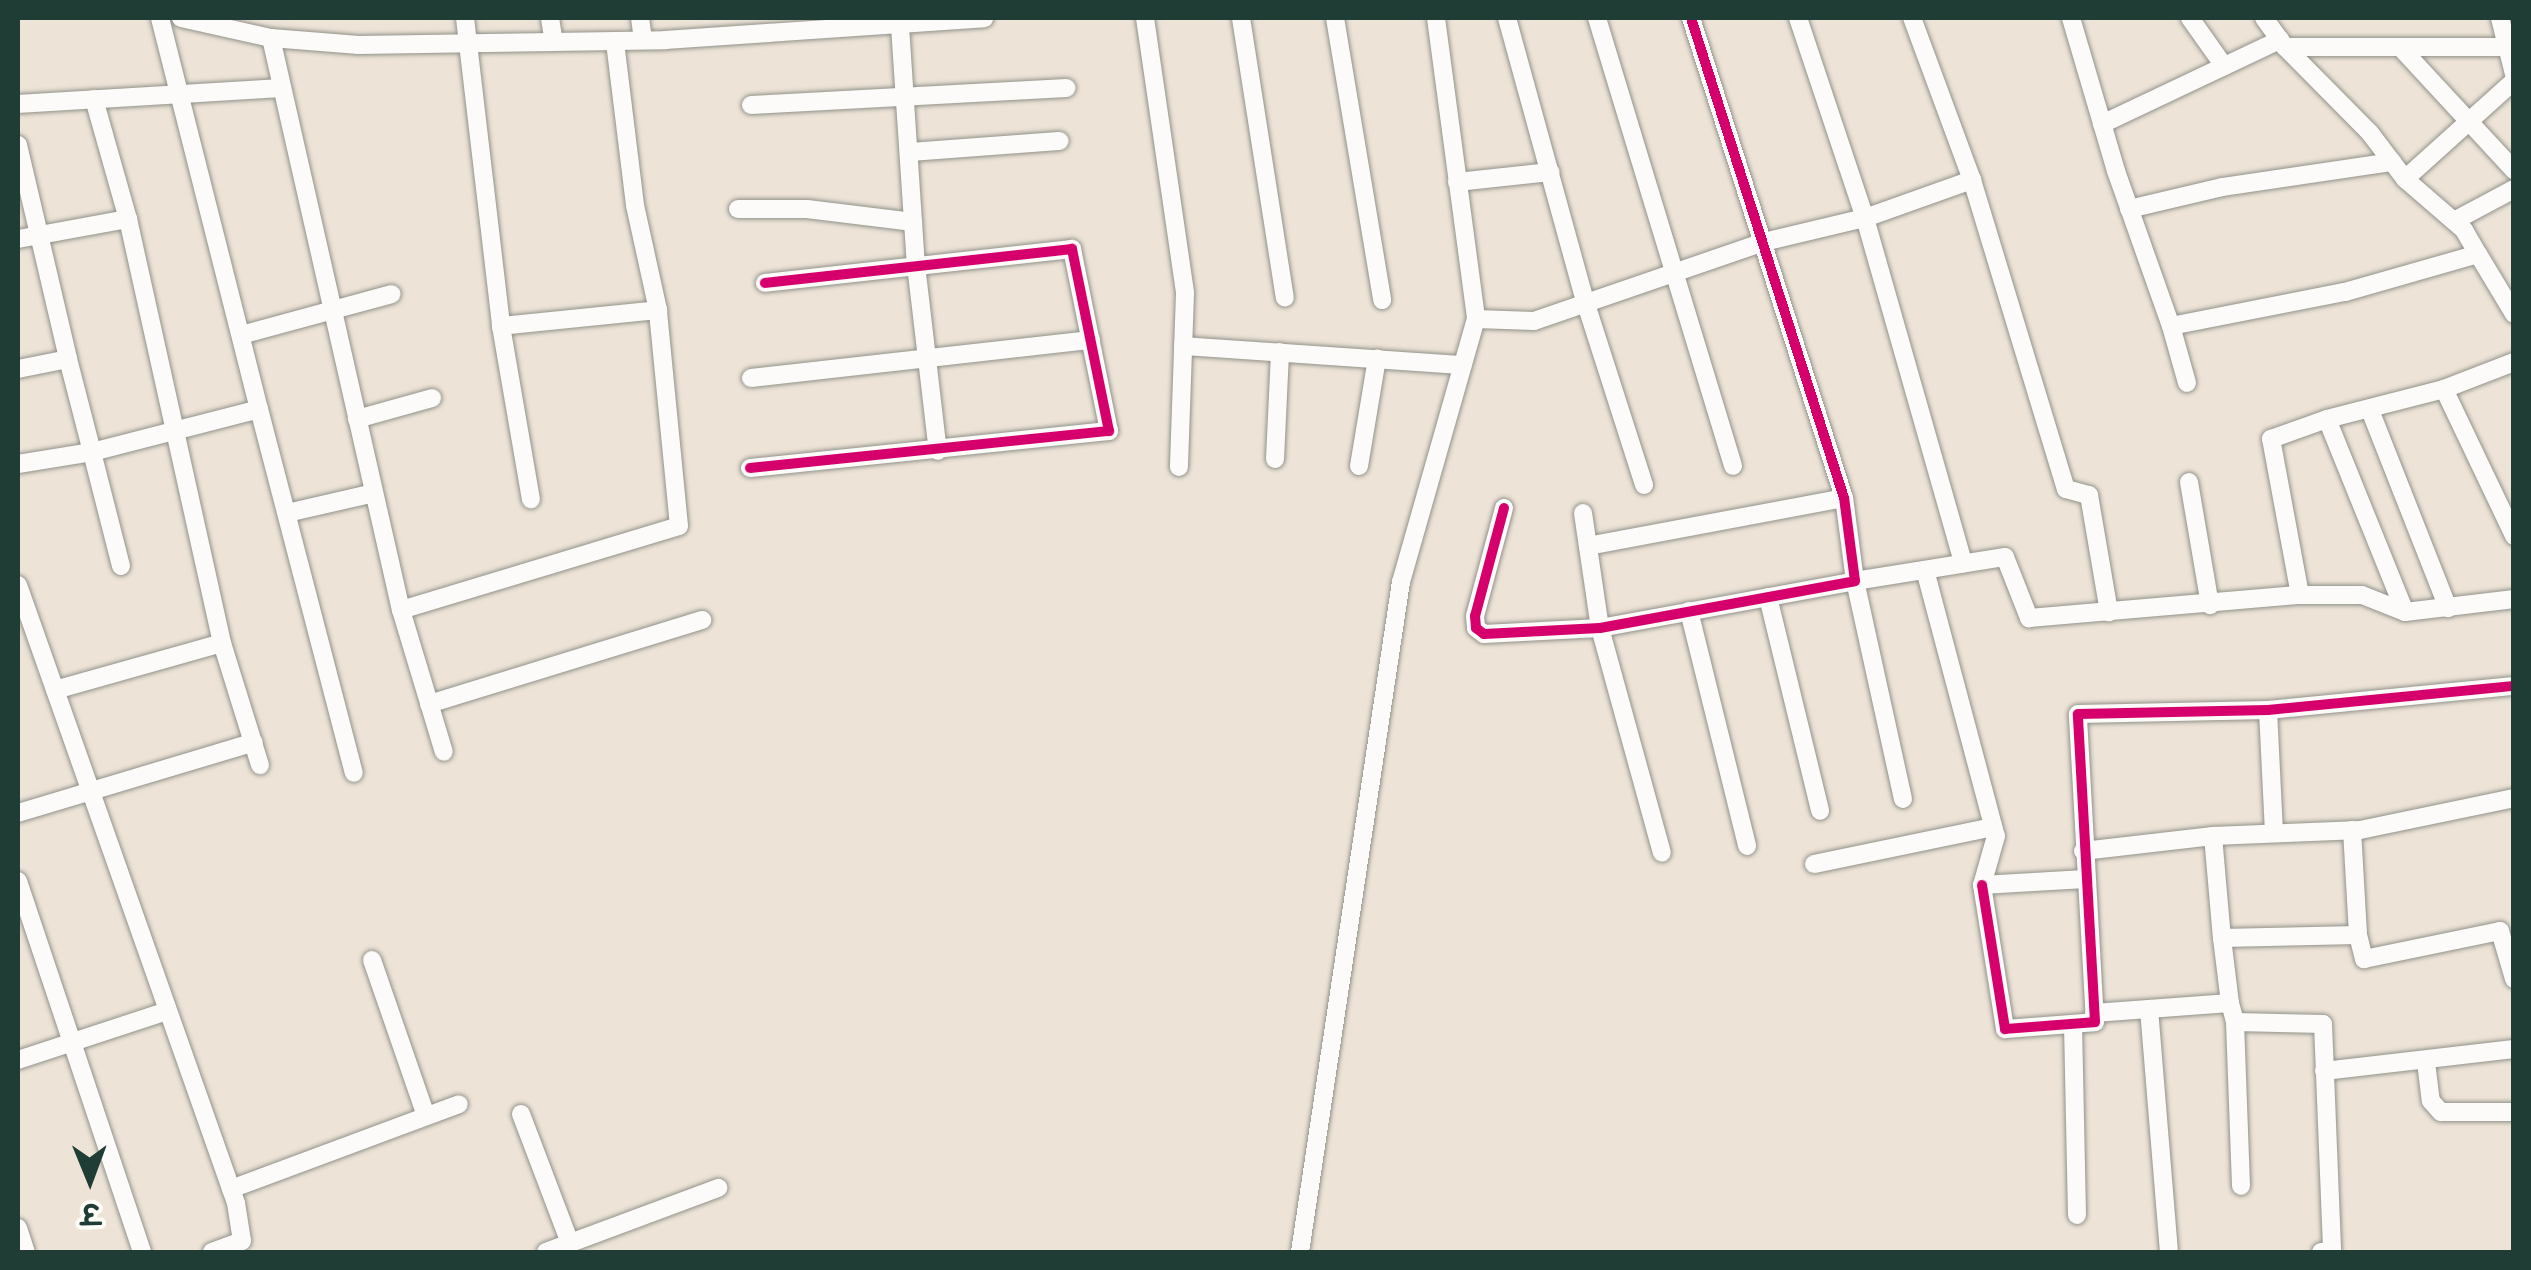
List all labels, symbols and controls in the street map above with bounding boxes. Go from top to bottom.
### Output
north arrow [40,1130,140,1230]
text: उ [81,1190,100,1231]

